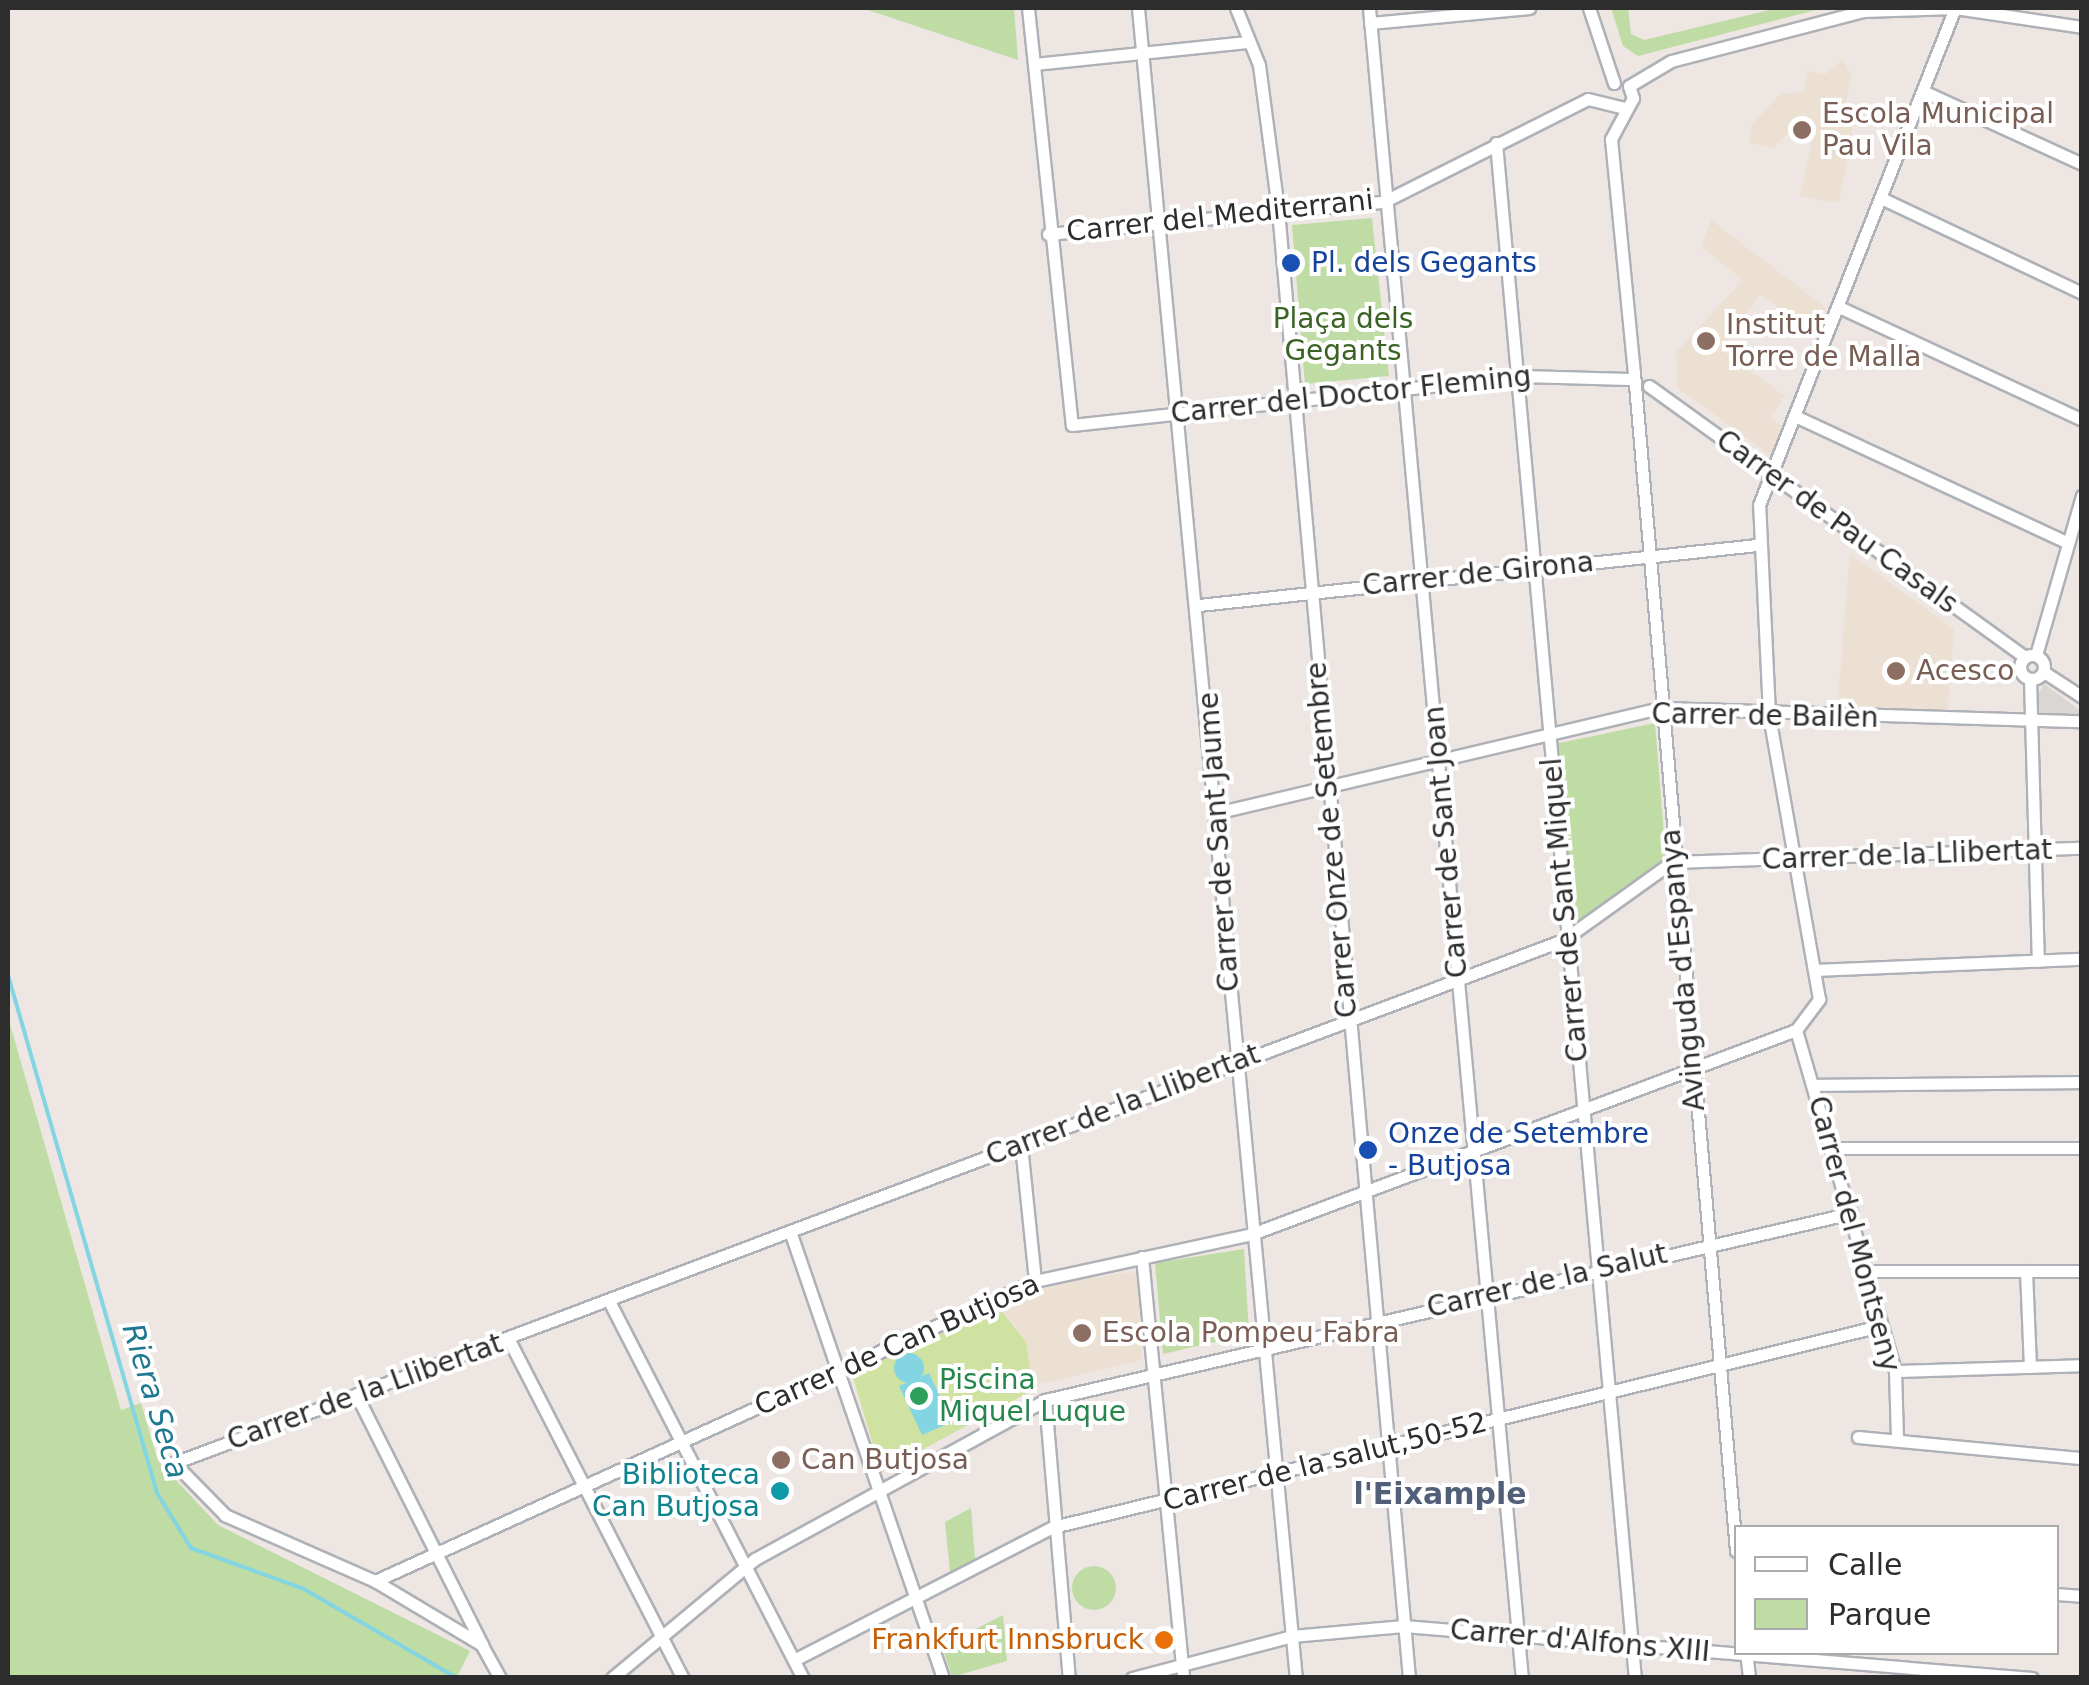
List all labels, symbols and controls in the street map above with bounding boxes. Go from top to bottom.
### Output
place label: Escola Municipal Pau Vila [1822,97,2054,163]
marker: Escola Municipal Pau Vila [1791,119,1813,141]
street label: Carrer del Mediterrani [1065,183,1375,249]
place label: Pl. dels Gegants [1311,246,1537,280]
marker: Pl. dels Gegants [1280,252,1302,274]
park label: Plaça dels Gegants [1273,302,1413,368]
place label: Institut Torre de Malla [1726,308,1921,374]
marker: Institut Torre de Malla [1695,330,1717,352]
street label: Carrer del Doctor Fleming [1169,359,1533,431]
street label: Carrer de Pau Casals [1710,423,1964,621]
street label: Carrer de Girona [1361,545,1595,603]
place label: Acesco [1916,654,2014,688]
marker: Acesco [1885,660,1907,682]
street label: Carrer Onze de Setembre [1300,661,1364,1019]
street label: Carrer de Sant Jaume [1192,691,1246,993]
street label: Carrer de Bailèn [1651,697,1879,735]
street label: Carrer de Sant Joan [1417,705,1475,979]
street label: Carrer de Sant Miquel [1535,757,1595,1063]
street label: Avinguda d'Espanya [1654,828,1712,1112]
street label: Carrer de la Llibertat [1761,833,2053,877]
street label: Carrer de la Llibertat [981,1037,1265,1173]
street label: Carrer del Montseny [1801,1092,1907,1376]
place label: Onze de Setembre - Butjosa [1388,1117,1649,1183]
marker: Onze de Setembre - Butjosa [1357,1139,1379,1161]
street label: Carrer de la Salut [1424,1237,1670,1325]
street label: Carrer de Can Butjosa [749,1267,1045,1423]
place label: Escola Pompeu Fabra [1102,1316,1400,1350]
water label: Riera Seca [114,1319,196,1483]
marker: Escola Pompeu Fabra [1071,1322,1093,1344]
street label: Carrer de la Llibertat [223,1326,507,1458]
place label: Piscina Miquel Luque [939,1363,1126,1429]
marker: Piscina Miquel Luque [908,1385,930,1407]
street label: Carrer de la salut,50-52 [1160,1405,1490,1519]
place label: Can Butjosa [801,1443,969,1477]
marker: Can Butjosa [770,1449,792,1471]
place label: Biblioteca Can Butjosa [592,1458,760,1524]
district label: l'Eixample [1353,1476,1527,1512]
marker: Biblioteca Can Butjosa [769,1480,791,1502]
legend [1734,1525,2059,1655]
text: Calle [1828,1547,1902,1582]
text: Parque [1828,1597,1931,1632]
street label: Carrer d'Alfons XIII [1449,1613,1711,1669]
place label: Frankfurt Innsbruck [871,1623,1144,1657]
marker: Frankfurt Innsbruck [1153,1629,1175,1651]

